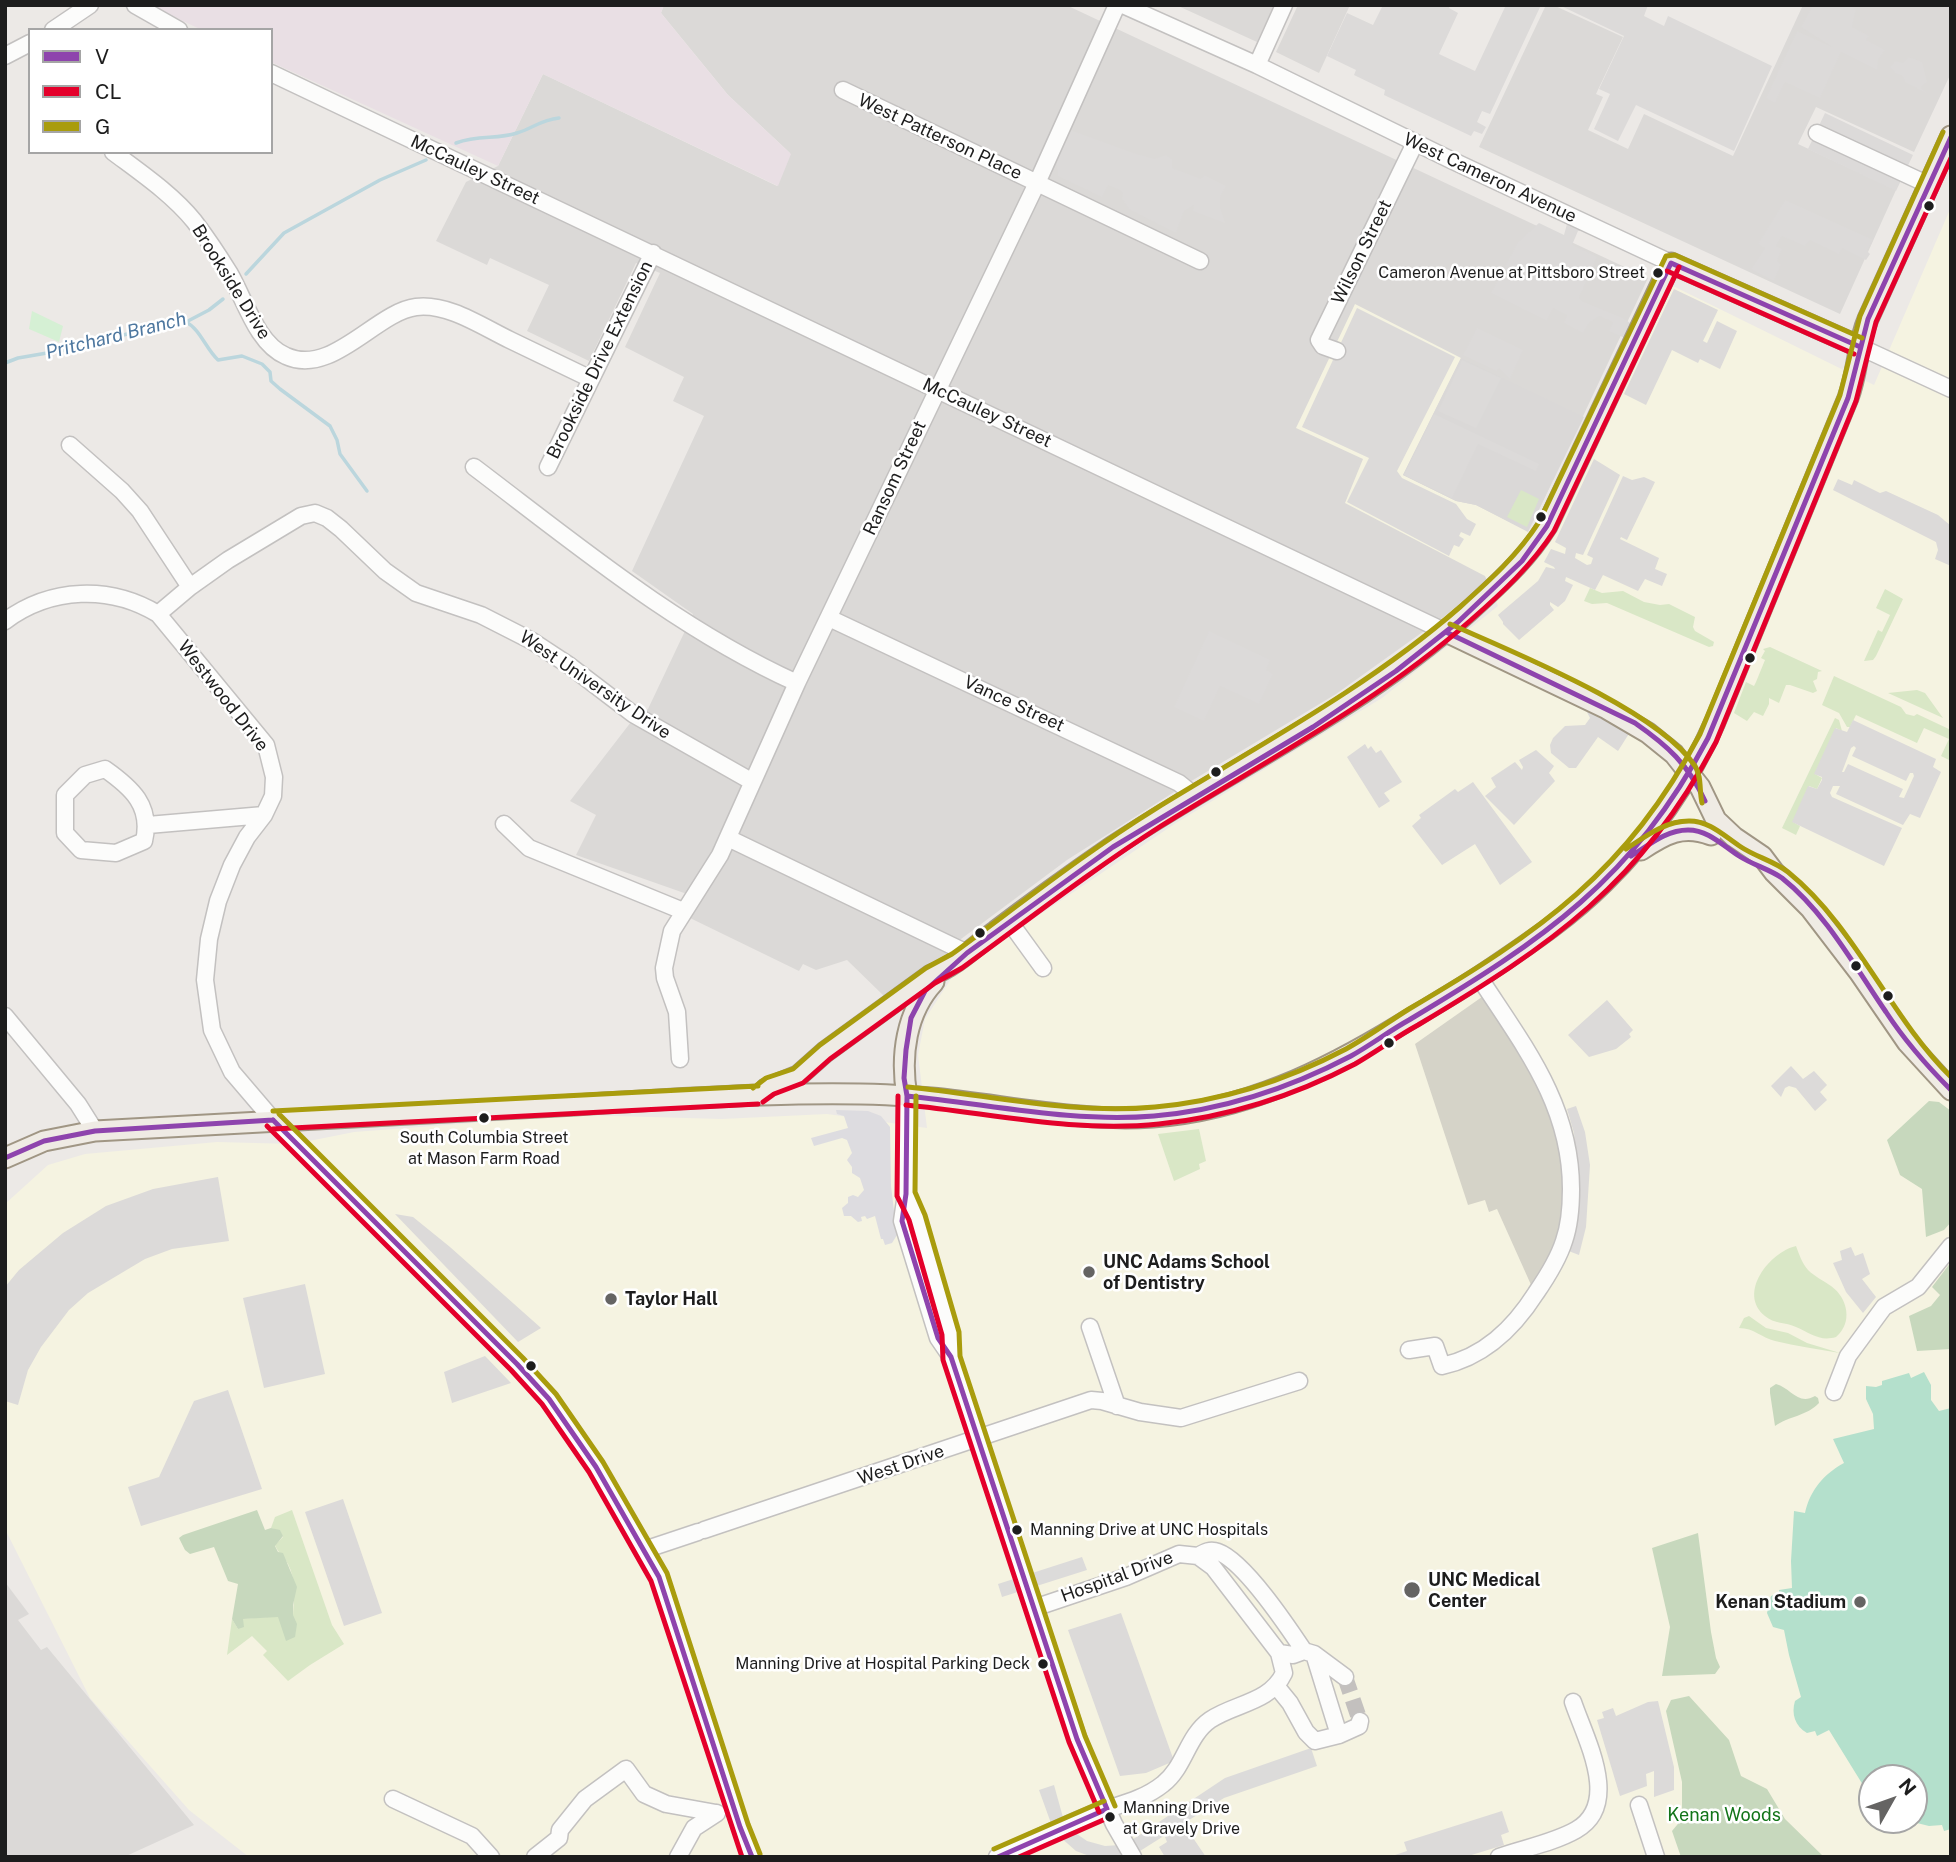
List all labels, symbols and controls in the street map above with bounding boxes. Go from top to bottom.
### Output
legend [28,28,273,154]
text: V [95,44,109,69]
text: CL [95,79,122,104]
street label: West Patterson Place [855,90,1025,184]
text: G [95,114,110,139]
street label: West Cameron Avenue [1400,128,1580,228]
street label: McCauley Street [407,131,543,209]
street label: Wilson Street [1327,196,1397,308]
unlabelled marker [1922,199,1936,213]
street label: Brookside Drive [187,221,275,343]
street label: Brookside Drive Extension [543,257,657,463]
place label: Cameron Avenue at Pittsboro Street [1378,263,1645,283]
marker: Cameron Avenue at Pittsboro Street [1651,266,1665,280]
water label: Pritchard Branch [43,308,189,364]
street label: McCauley Street [919,374,1055,452]
street label: Ransom Street [859,417,931,539]
unlabelled marker [1534,510,1548,524]
street label: West University Drive [515,626,675,744]
street label: Westwood Drive [173,636,273,756]
unlabelled marker [1743,651,1757,665]
street label: Vance Street [960,671,1068,737]
unlabelled marker [1209,765,1223,779]
unlabelled marker [973,926,987,940]
unlabelled marker [1849,959,1863,973]
unlabelled marker [1881,989,1895,1003]
unlabelled marker [1382,1036,1396,1050]
marker: South Columbia Street at Mason Farm Road [477,1111,491,1125]
place label: South Columbia Street at Mason Farm Road [399,1128,569,1166]
place label: UNC Adams School of Dentistry [1103,1251,1270,1294]
marker: UNC Adams School of Dentistry [1081,1264,1097,1280]
place label: Taylor Hall [625,1288,718,1310]
marker: Taylor Hall [603,1291,619,1307]
unlabelled marker [524,1359,538,1373]
street label: West Drive [855,1440,947,1490]
place label: Manning Drive at UNC Hospitals [1030,1520,1268,1540]
marker: Manning Drive at UNC Hospitals [1010,1523,1024,1537]
street label: Hospital Drive [1058,1547,1176,1607]
place label: UNC Medical Center [1428,1569,1540,1612]
marker: UNC Medical Center [1402,1580,1422,1600]
place label: Kenan Stadium [1715,1591,1846,1613]
marker: Kenan Stadium [1852,1594,1868,1610]
place label: Manning Drive at Hospital Parking Deck [735,1654,1030,1674]
marker: Manning Drive at Hospital Parking Deck [1036,1657,1050,1671]
north arrow [1858,1764,1928,1834]
text: N [1894,1774,1921,1800]
place label: Manning Drive at Gravely Drive [1123,1798,1240,1836]
park label: Kenan Woods [1667,1804,1781,1826]
marker: Manning Drive at Gravely Drive [1103,1810,1117,1824]

